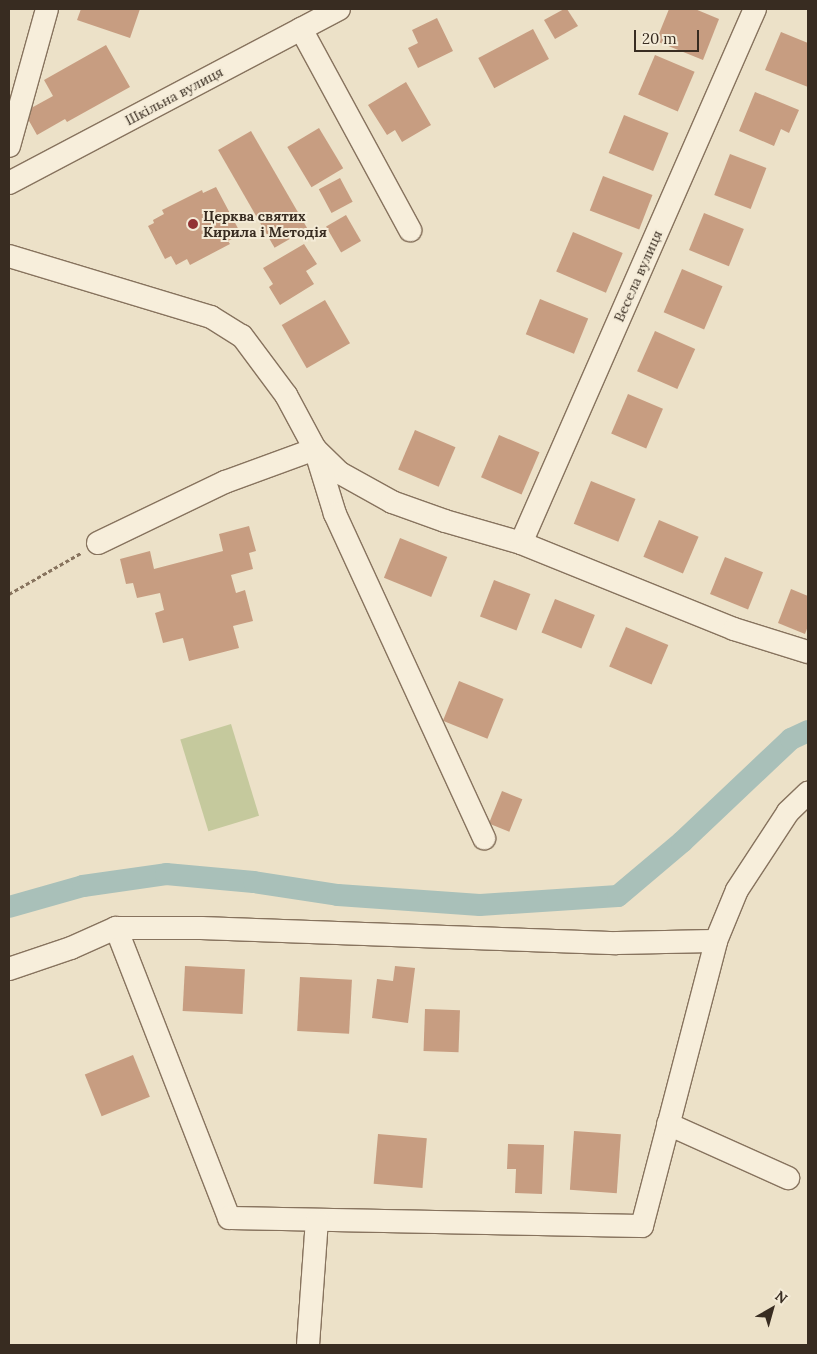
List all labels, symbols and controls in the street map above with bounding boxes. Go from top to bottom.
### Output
scale bar [637,20,702,52]
text: 20 m [642,29,677,48]
street label: Шкільна вулиця [122,63,226,129]
place label: Церква святих Кирила і Методія [203,208,327,240]
marker: Церква святих Кирила і Методія [187,218,199,230]
street label: Весела вулиця [610,228,666,324]
north arrow [747,1284,797,1334]
text: N [771,1287,791,1308]

